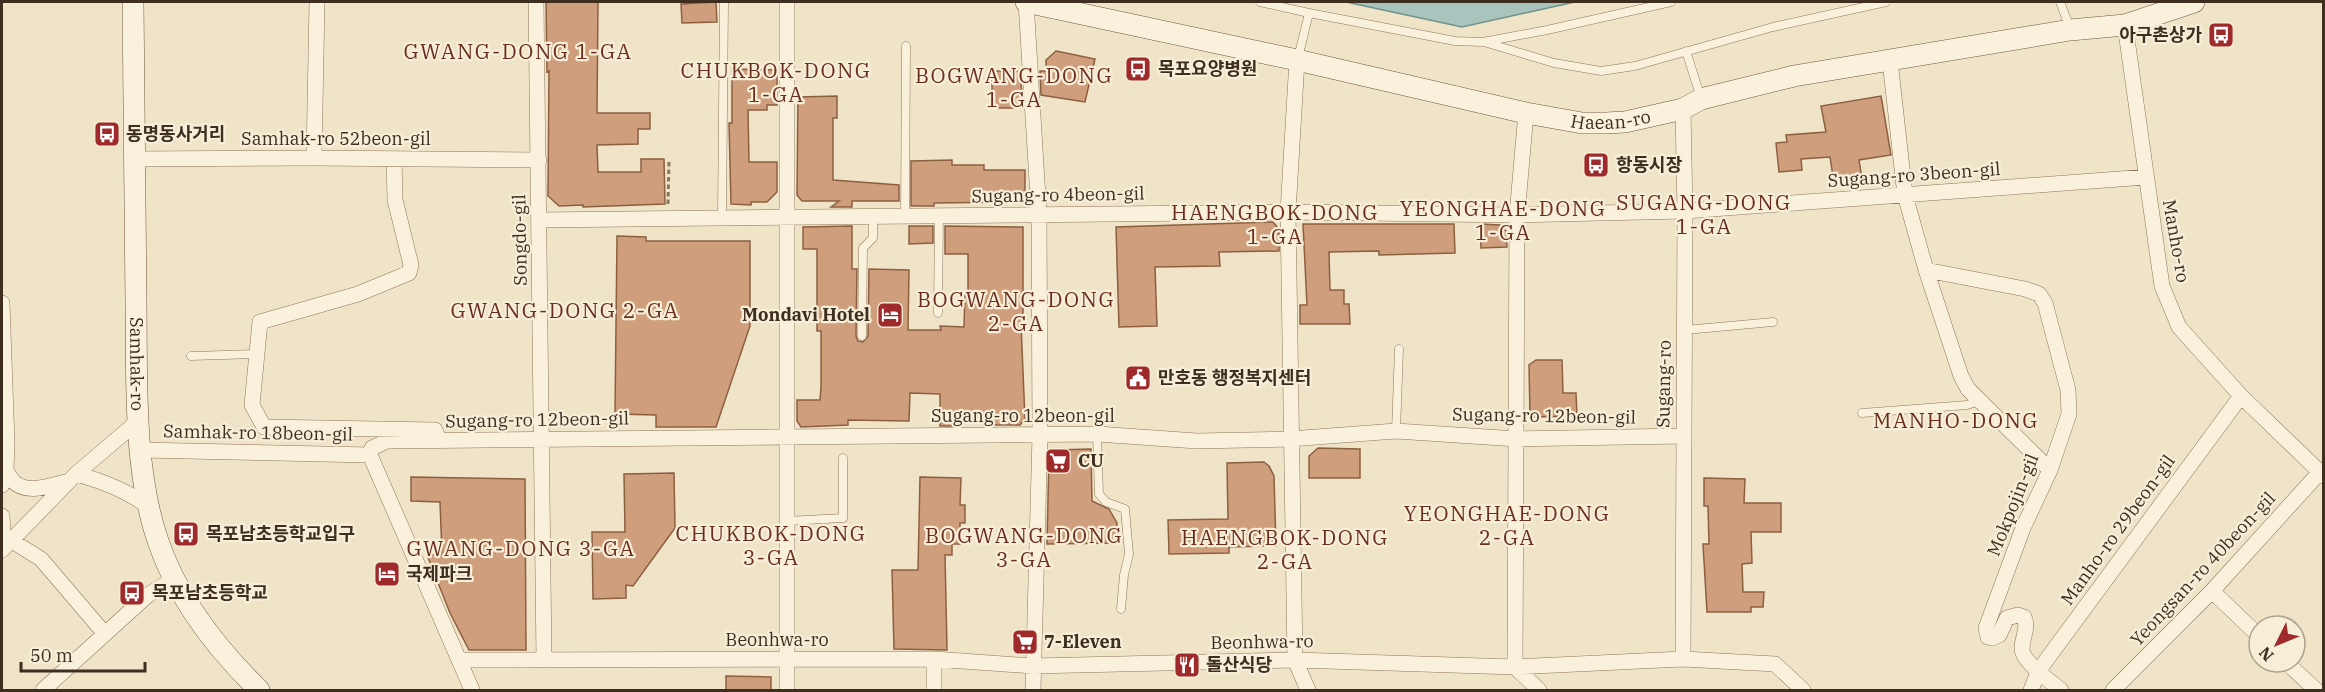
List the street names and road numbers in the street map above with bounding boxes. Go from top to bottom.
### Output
street label: Haean-ro [1569,105,1653,134]
street label: Samhak-ro 52beon-gil [241,127,431,150]
street label: Sugang-ro 3beon-gil [1827,157,2001,192]
street label: Sugang-ro 4beon-gil [971,181,1145,208]
street label: Songdo-gil [507,194,532,286]
street label: Manho-ro [2158,198,2195,284]
street label: Samhak-ro [125,317,149,411]
street label: Sugang-ro [1651,340,1676,428]
street label: Sugang-ro 12beon-gil [1452,402,1636,429]
street label: Sugang-ro 12beon-gil [931,404,1115,427]
street label: Sugang-ro 12beon-gil [445,406,629,433]
street label: Samhak-ro 18beon-gil [163,419,353,446]
street label: Mokpojin-gil [1982,450,2044,559]
street label: Manho-ro 29beon-gil [2055,450,2180,609]
street label: Yeongsan-ro 40beon-gil [2125,487,2280,651]
street label: Beonhwa-ro [725,628,829,651]
street label: Beonhwa-ro [1210,629,1314,654]

